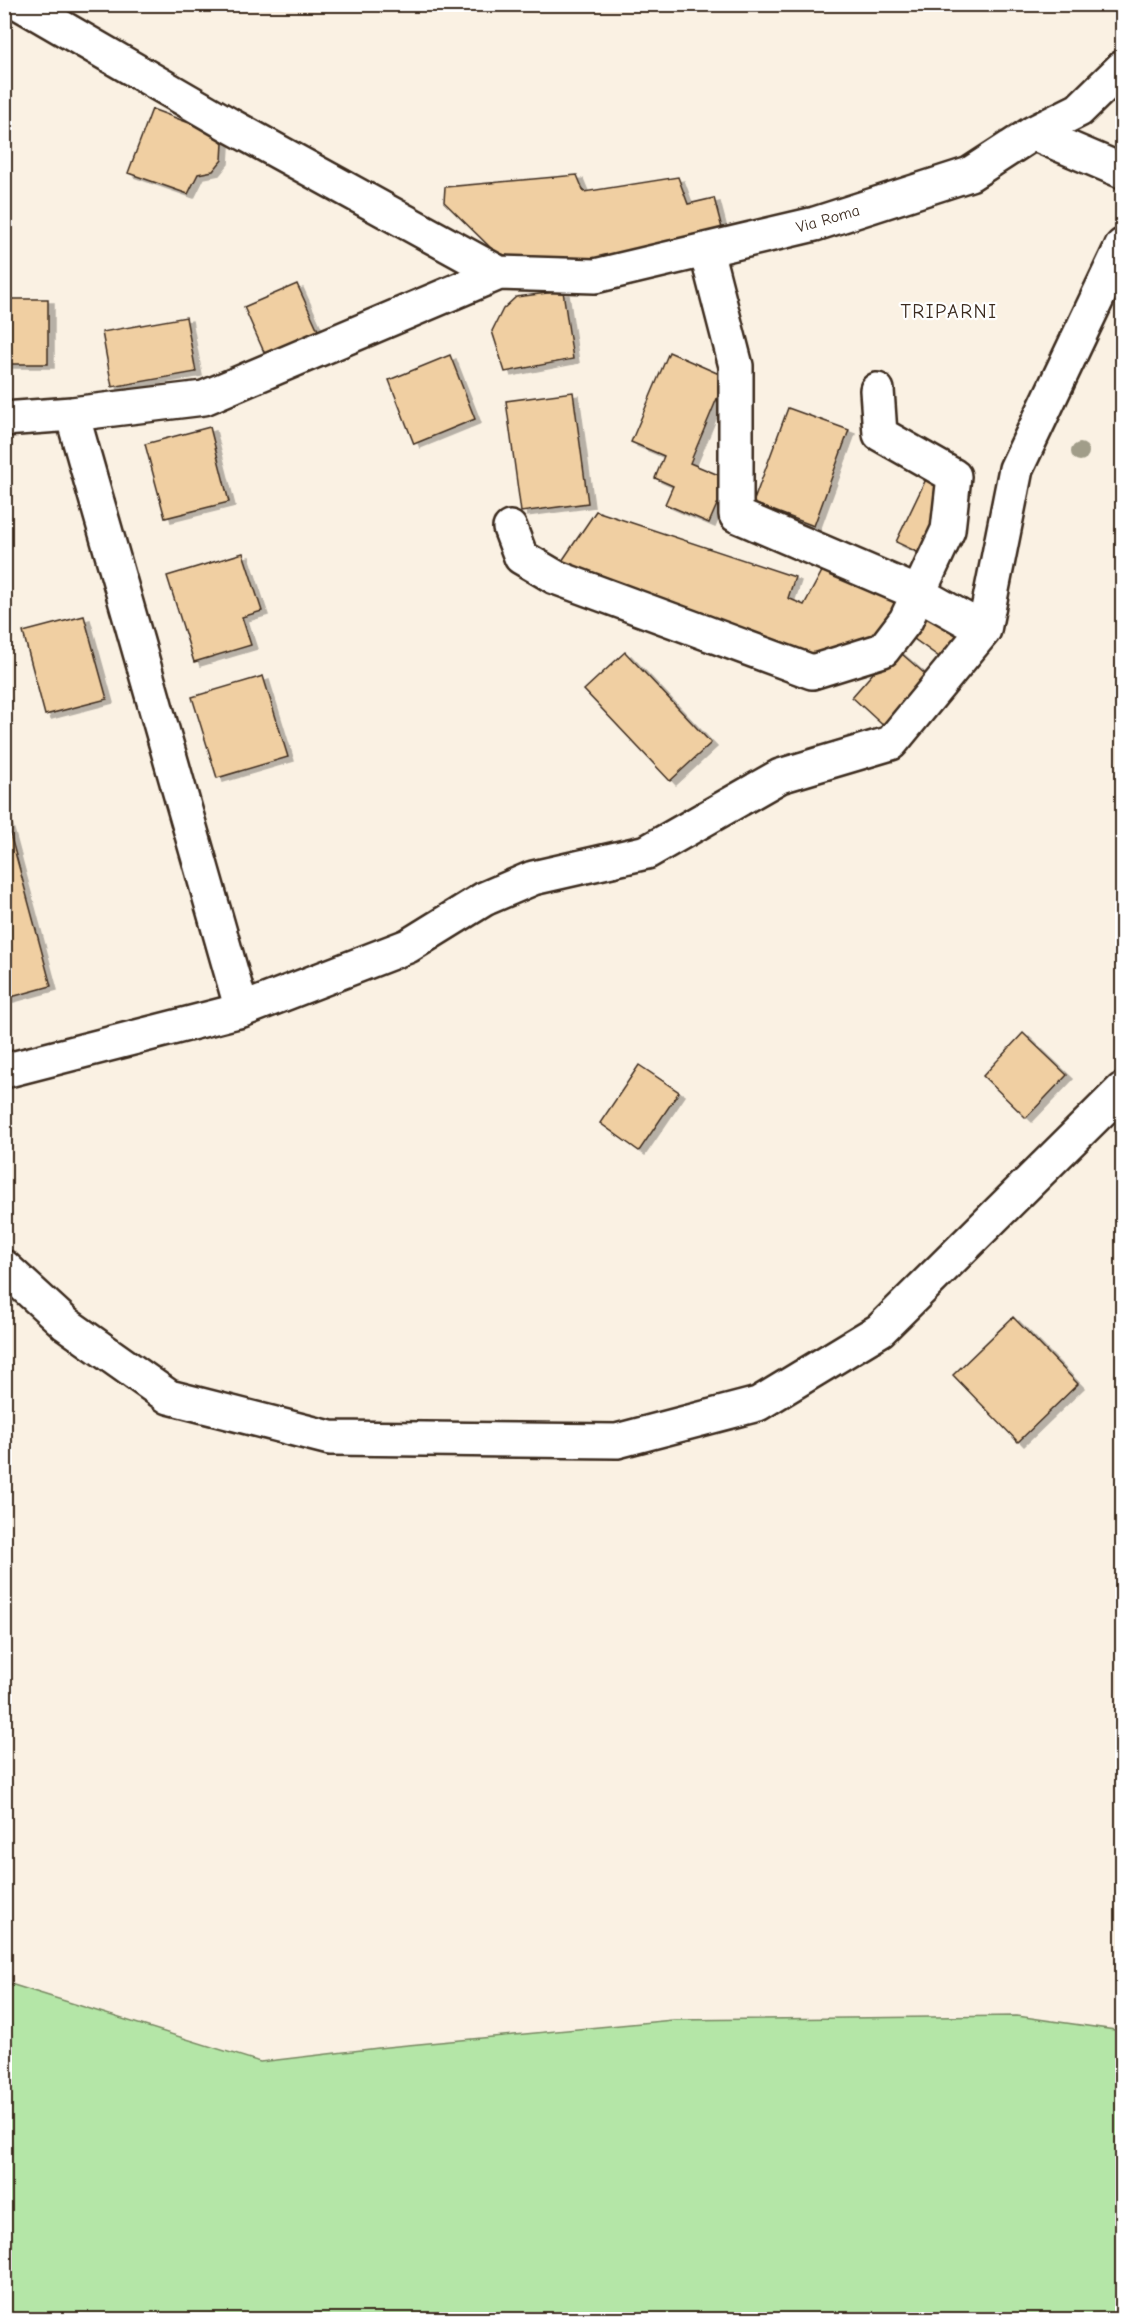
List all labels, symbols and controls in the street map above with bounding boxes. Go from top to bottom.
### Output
street label: Via Roma [794,201,862,237]
district label: TRIPARNI [900,300,998,323]

